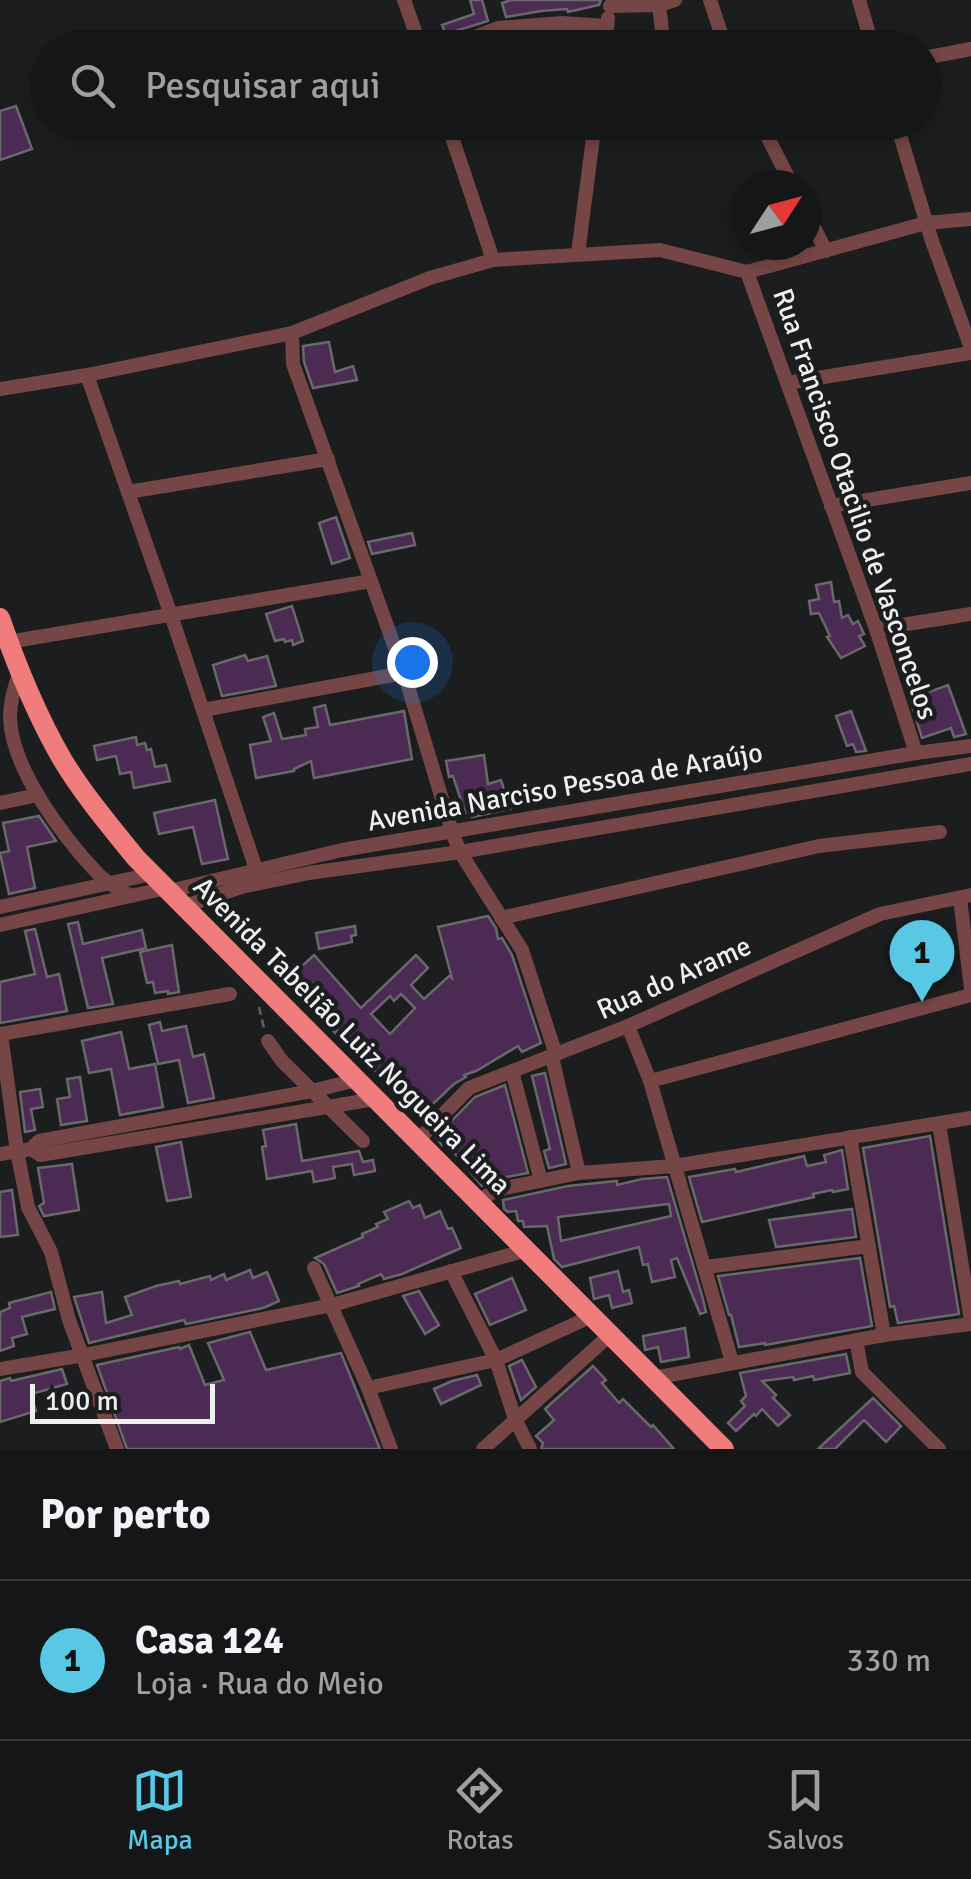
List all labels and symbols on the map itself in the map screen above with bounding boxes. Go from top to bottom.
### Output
north arrow [731,170,821,260]
street label: Rua Francisco Otacilio de Vasconcelos [765,284,945,724]
your location [387,637,438,688]
street label: Avenida Narciso Pessoa de Araújo [365,735,765,839]
street label: Avenida Tabelião Luiz Nogueira Lima [186,870,518,1202]
pin: 1 [890,920,954,1002]
street label: Rua do Arame [592,929,756,1027]
scale bar [30,1379,215,1424]

